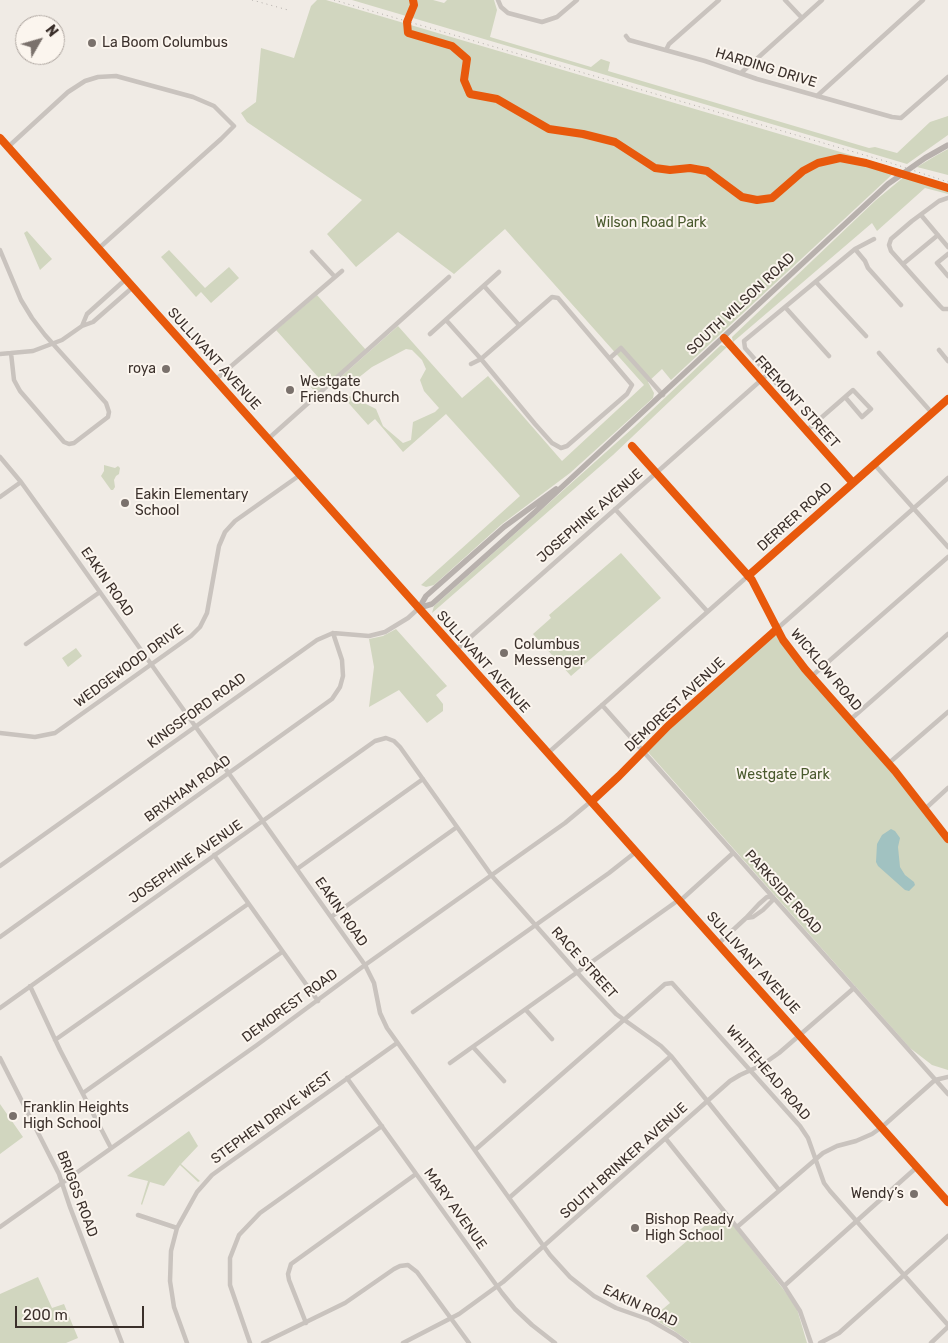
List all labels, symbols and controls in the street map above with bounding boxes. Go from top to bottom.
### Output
north arrow [15,15,65,65]
text: N [42,22,61,40]
place label: La Boom Columbus [102,35,228,51]
marker: La Boom Columbus [86,37,98,49]
street label: HARDING DRIVE [713,45,819,91]
park label: Wilson Road Park [596,215,706,231]
street label: SOUTH WILSON ROAD [684,250,798,358]
street label: SULLIVANT AVENUE [164,304,264,414]
street label: FREMONT STREET [751,352,843,452]
place label: roya [128,361,156,377]
marker: roya [160,363,172,375]
place label: Westgate Friends Church [300,374,400,407]
marker: Westgate Friends Church [284,384,296,396]
street label: JOSEPHINE AVENUE [534,466,646,566]
street label: DERRER ROAD [754,479,836,555]
place label: Eakin Elementary School [135,487,248,520]
marker: Eakin Elementary School [119,497,131,509]
street label: EAKIN ROAD [77,544,137,620]
street label: SULLIVANT AVENUE [433,607,533,717]
street label: WEDGEWOOD DRIVE [71,621,187,711]
street label: WICKLOW ROAD [787,626,865,714]
place label: Columbus Messenger [514,637,585,670]
marker: Columbus Messenger [498,647,510,659]
street label: DEMOREST AVENUE [621,654,729,756]
street label: KINGSFORD ROAD [145,670,249,752]
street label: BRIXHAM ROAD [142,752,234,826]
park label: Westgate Park [736,767,830,783]
street label: JOSEPHINE AVENUE [126,817,246,907]
street label: PARKSIDE ROAD [741,847,825,937]
street label: EAKIN ROAD [311,874,371,950]
street label: SULLIVANT AVENUE [703,908,803,1018]
street label: RACE STREET [547,924,621,1002]
street label: DEMOREST ROAD [239,966,341,1046]
street label: WHITEHEAD ROAD [722,1022,814,1124]
street label: STEPHEN DRIVE WEST [208,1068,336,1168]
street label: SOUTH BRINKER AVENUE [557,1099,691,1223]
place label: Franklin Heights High School [23,1100,129,1132]
marker: Franklin Heights High School [7,1110,19,1122]
street label: BRIGGS ROAD [53,1148,101,1240]
street label: MARY AVENUE [420,1165,490,1253]
place label: Wendy’s [851,1186,904,1202]
marker: Wendy’s [908,1188,920,1200]
place label: Bishop Ready High School [645,1212,734,1244]
marker: Bishop Ready High School [629,1222,641,1234]
street label: EAKIN ROAD [600,1281,680,1331]
scale bar [18,1296,146,1328]
text: 200 m [23,1306,68,1324]

